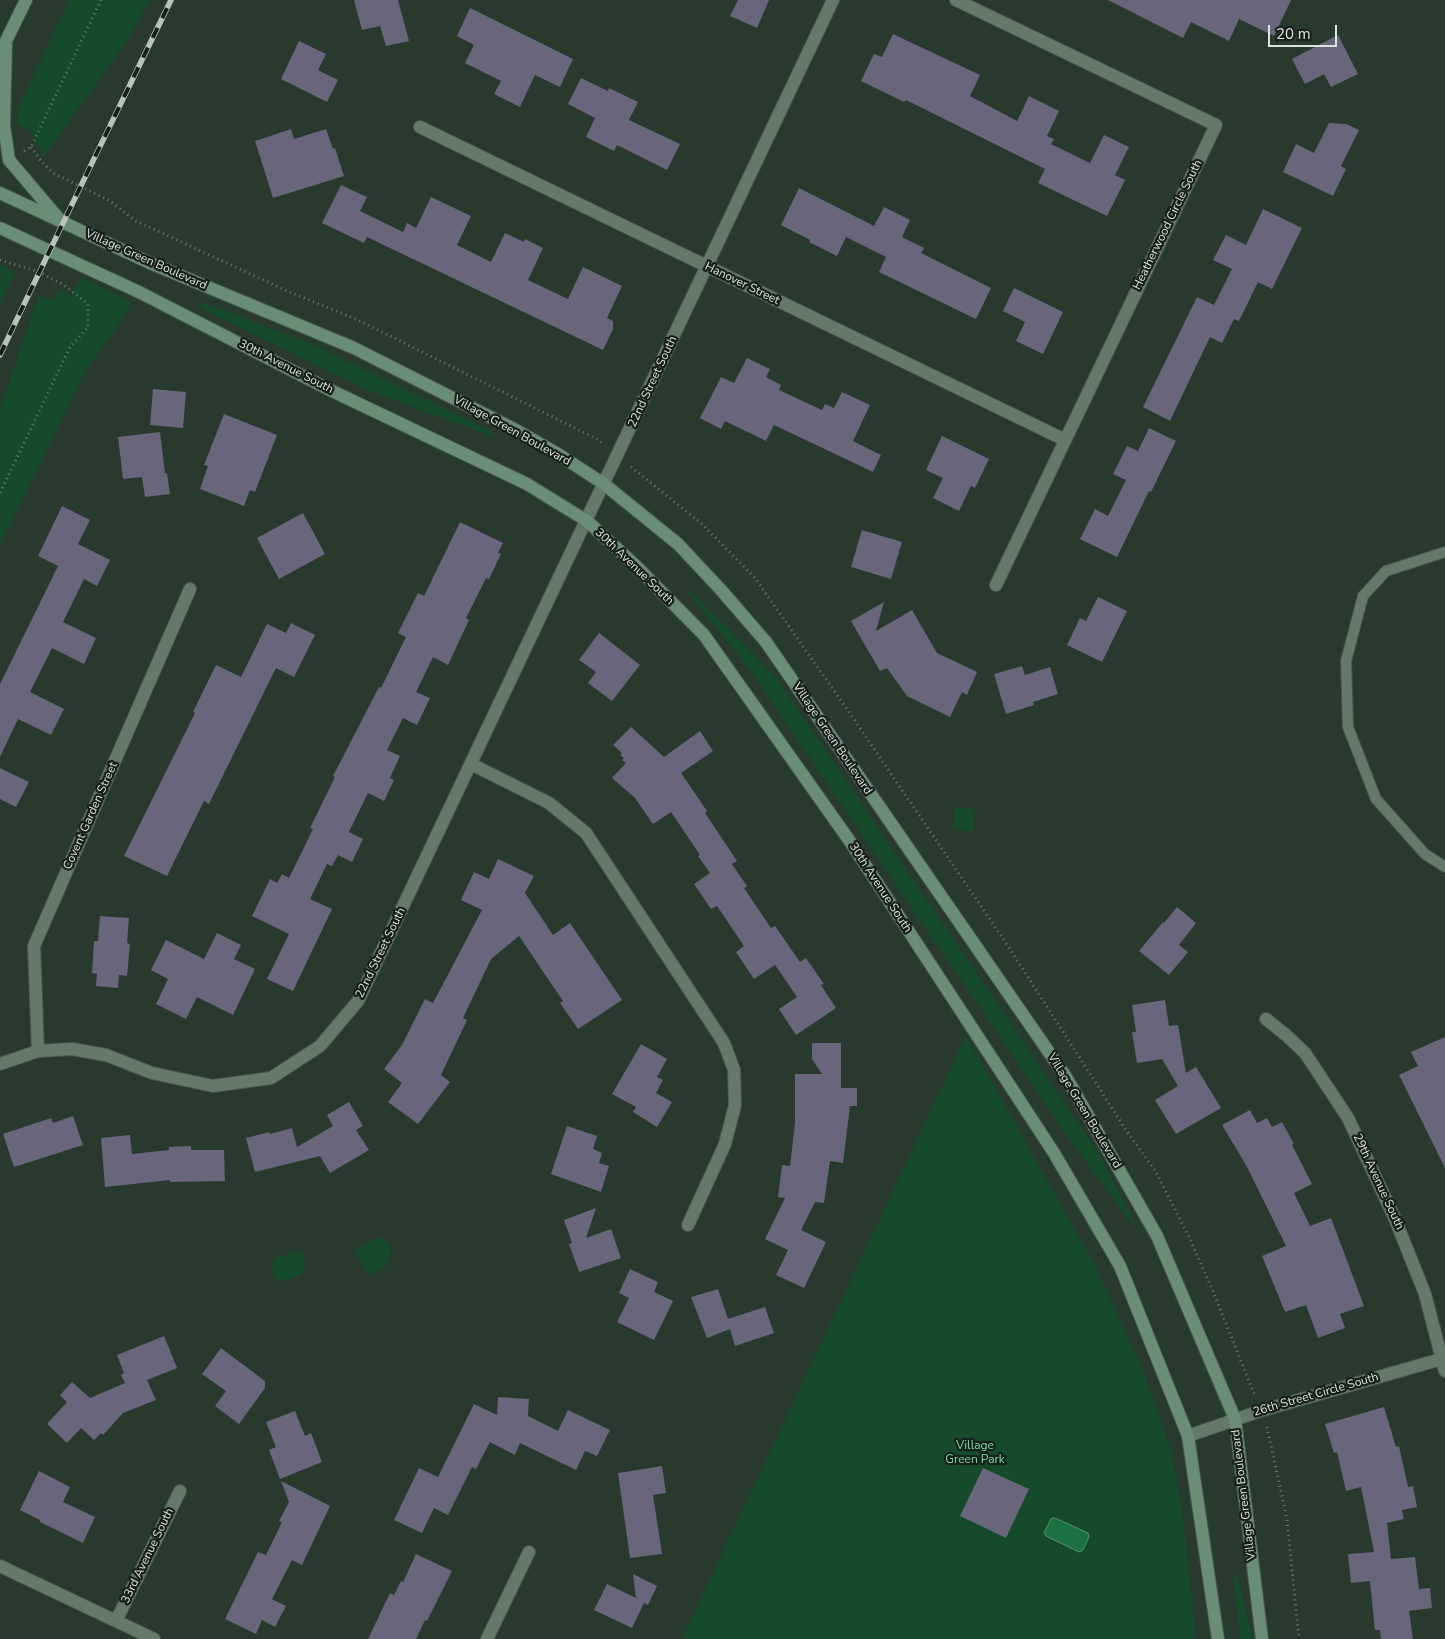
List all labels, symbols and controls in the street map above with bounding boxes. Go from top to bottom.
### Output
scale bar [1270,15,1339,47]
text: 20 m [1276,24,1311,44]
street label: Heatherwood Circle South [1130,158,1206,292]
street label: Village Green Boulevard [83,227,209,293]
street label: Hanover Street [702,260,782,308]
street label: 22nd Street South [626,334,680,430]
street label: 30th Avenue South [236,337,336,397]
street label: Village Green Boulevard [451,393,573,469]
street label: 30th Avenue South [592,526,676,608]
street label: Village Green Boulevard [789,680,875,798]
street label: Covent Garden Street [61,760,121,872]
street label: 30th Avenue South [846,840,914,936]
street label: 22nd Street South [353,905,409,1001]
street label: Village Green Boulevard [1044,1051,1124,1171]
street label: 29th Avenue South [1349,1132,1407,1232]
street label: 26th Street Circle South [1252,1370,1380,1420]
street label: Village Green Boulevard [1229,1429,1259,1561]
park label: Village Green Park [945,1439,1005,1467]
street label: 33rd Avenue South [119,1506,177,1606]

